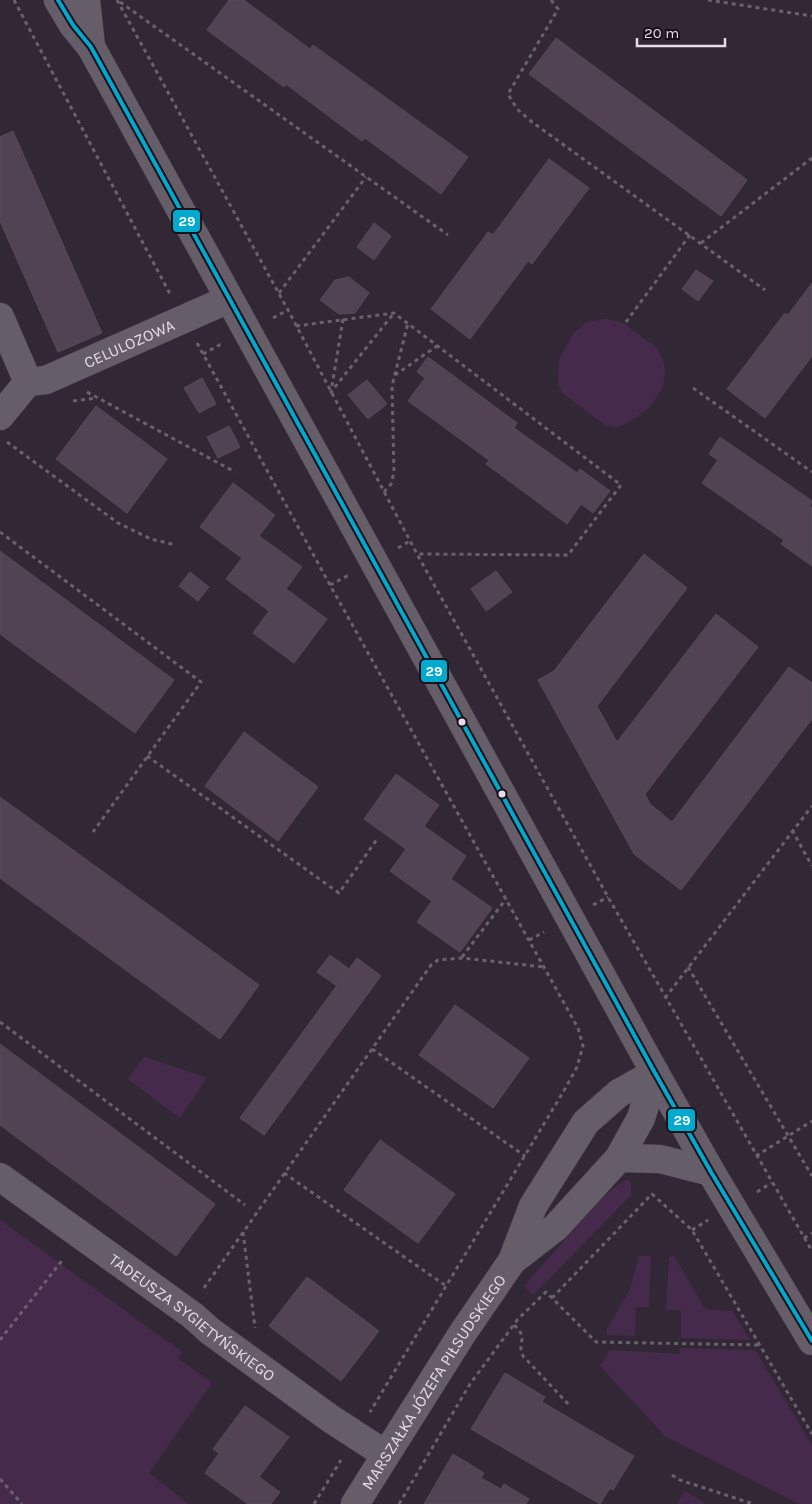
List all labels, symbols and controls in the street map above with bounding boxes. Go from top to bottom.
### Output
scale bar [637,15,724,47]
text: 20 m [644,24,679,42]
line badge: 29 [172,209,201,233]
text: 29 [178,213,196,230]
street label: CELULOZOWA [81,315,178,372]
line badge: 29 [420,659,448,683]
text: 29 [425,663,443,680]
unlabelled marker [457,717,467,727]
unlabelled marker [497,789,507,799]
line badge: 29 [667,1108,696,1132]
text: 29 [673,1112,691,1129]
street label: TADEUSZA SYGIETYŃSKIEGO [105,1250,279,1385]
street label: MARSZAŁKA JÓZEFA PIŁSUDSKIEGO [358,1271,510,1493]

